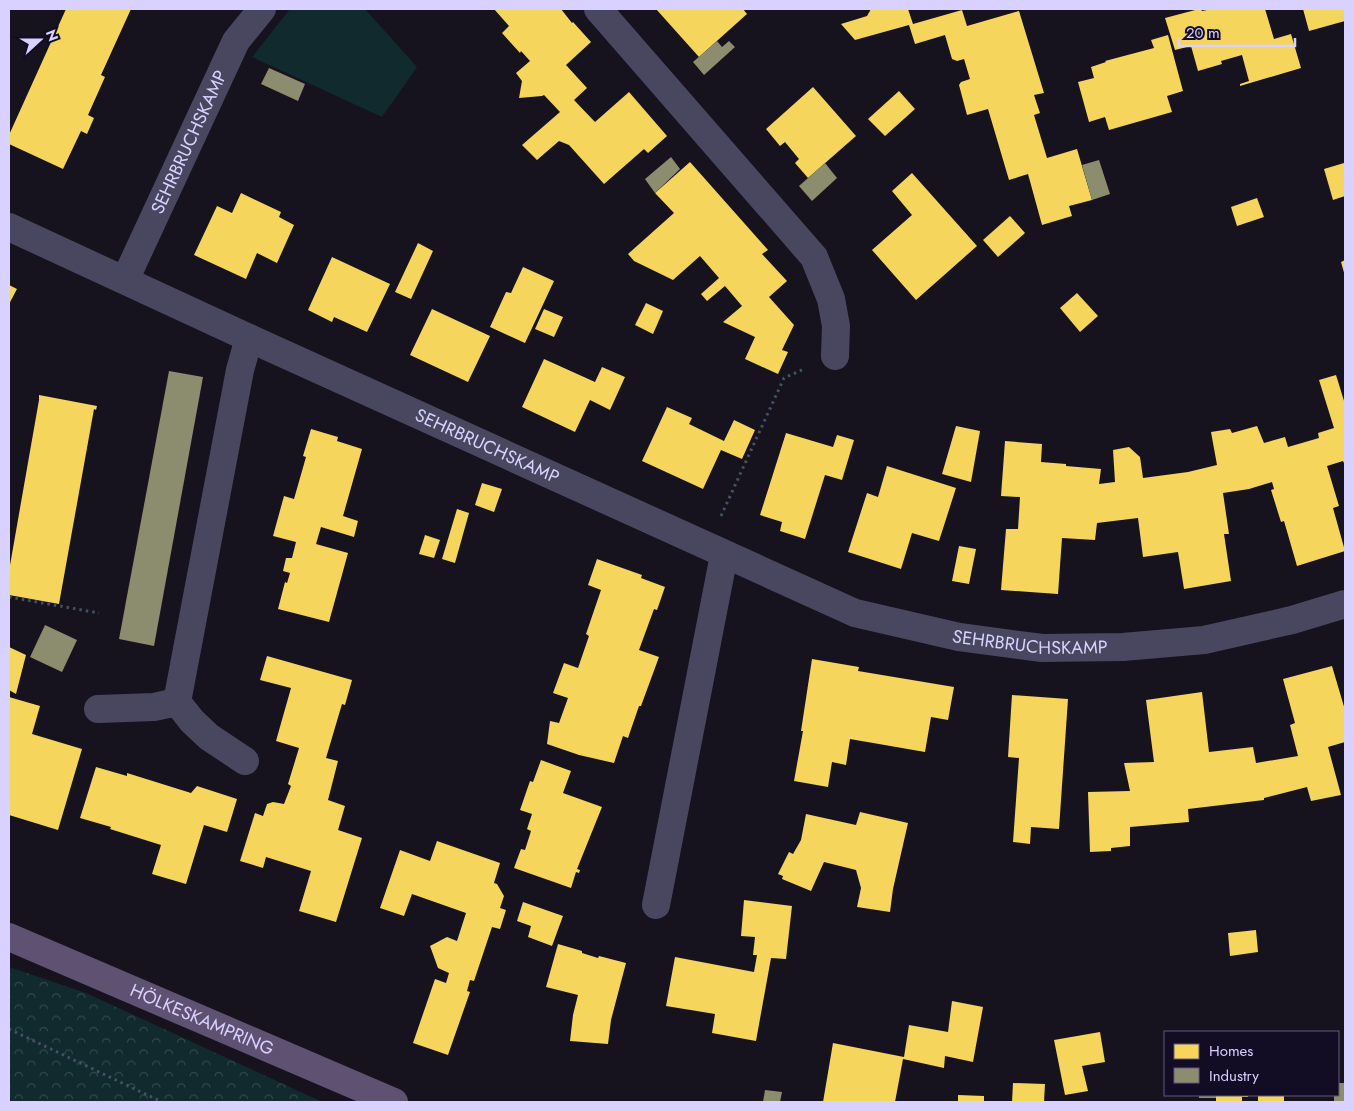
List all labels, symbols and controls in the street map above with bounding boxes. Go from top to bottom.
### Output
north arrow [15,15,65,65]
scale bar [1179,15,1295,47]
text: 20 m [1186,22,1220,44]
text: N [41,27,63,44]
street label: SEHRBRUCHSKAMP [144,66,234,218]
street label: SEHRBRUCHSKAMP [411,402,564,490]
street label: SEHRBRUCHSKAMP [950,623,1108,661]
street label: HÖLKESKAMPRING [126,977,278,1062]
legend [1164,1031,1339,1096]
text: Homes [1209,1040,1253,1062]
text: Industry [1209,1065,1259,1087]

